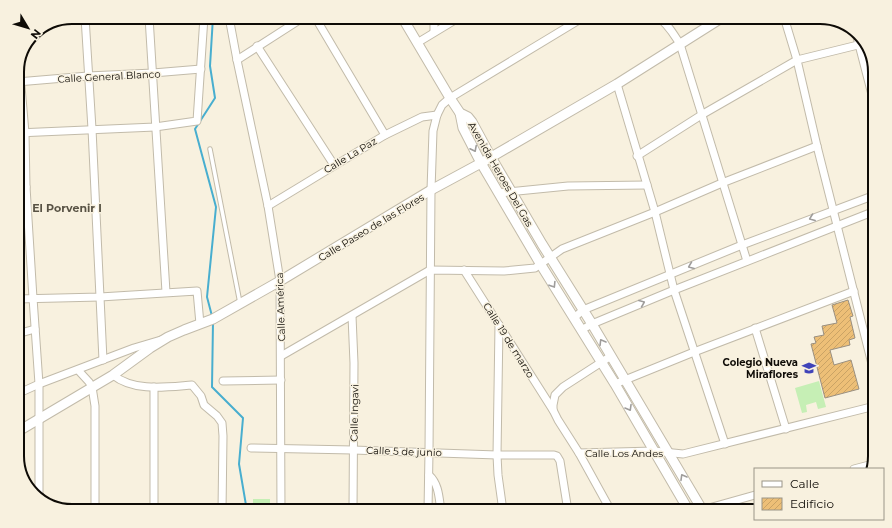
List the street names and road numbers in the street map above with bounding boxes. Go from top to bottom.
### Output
street label: Calle General Blanco [57,67,161,86]
street label: Avenida Heroes Del Gas [465,119,536,229]
street label: Calle La Paz [321,135,379,176]
street label: Calle Paseo de las Flores [316,191,427,264]
street label: Calle América [273,272,288,342]
street label: Calle 19 de marzo [480,300,537,380]
street label: Calle Ingavi [347,384,362,442]
street label: Calle 5 de junio [366,444,442,459]
street label: Calle Los Andes [585,447,663,460]

